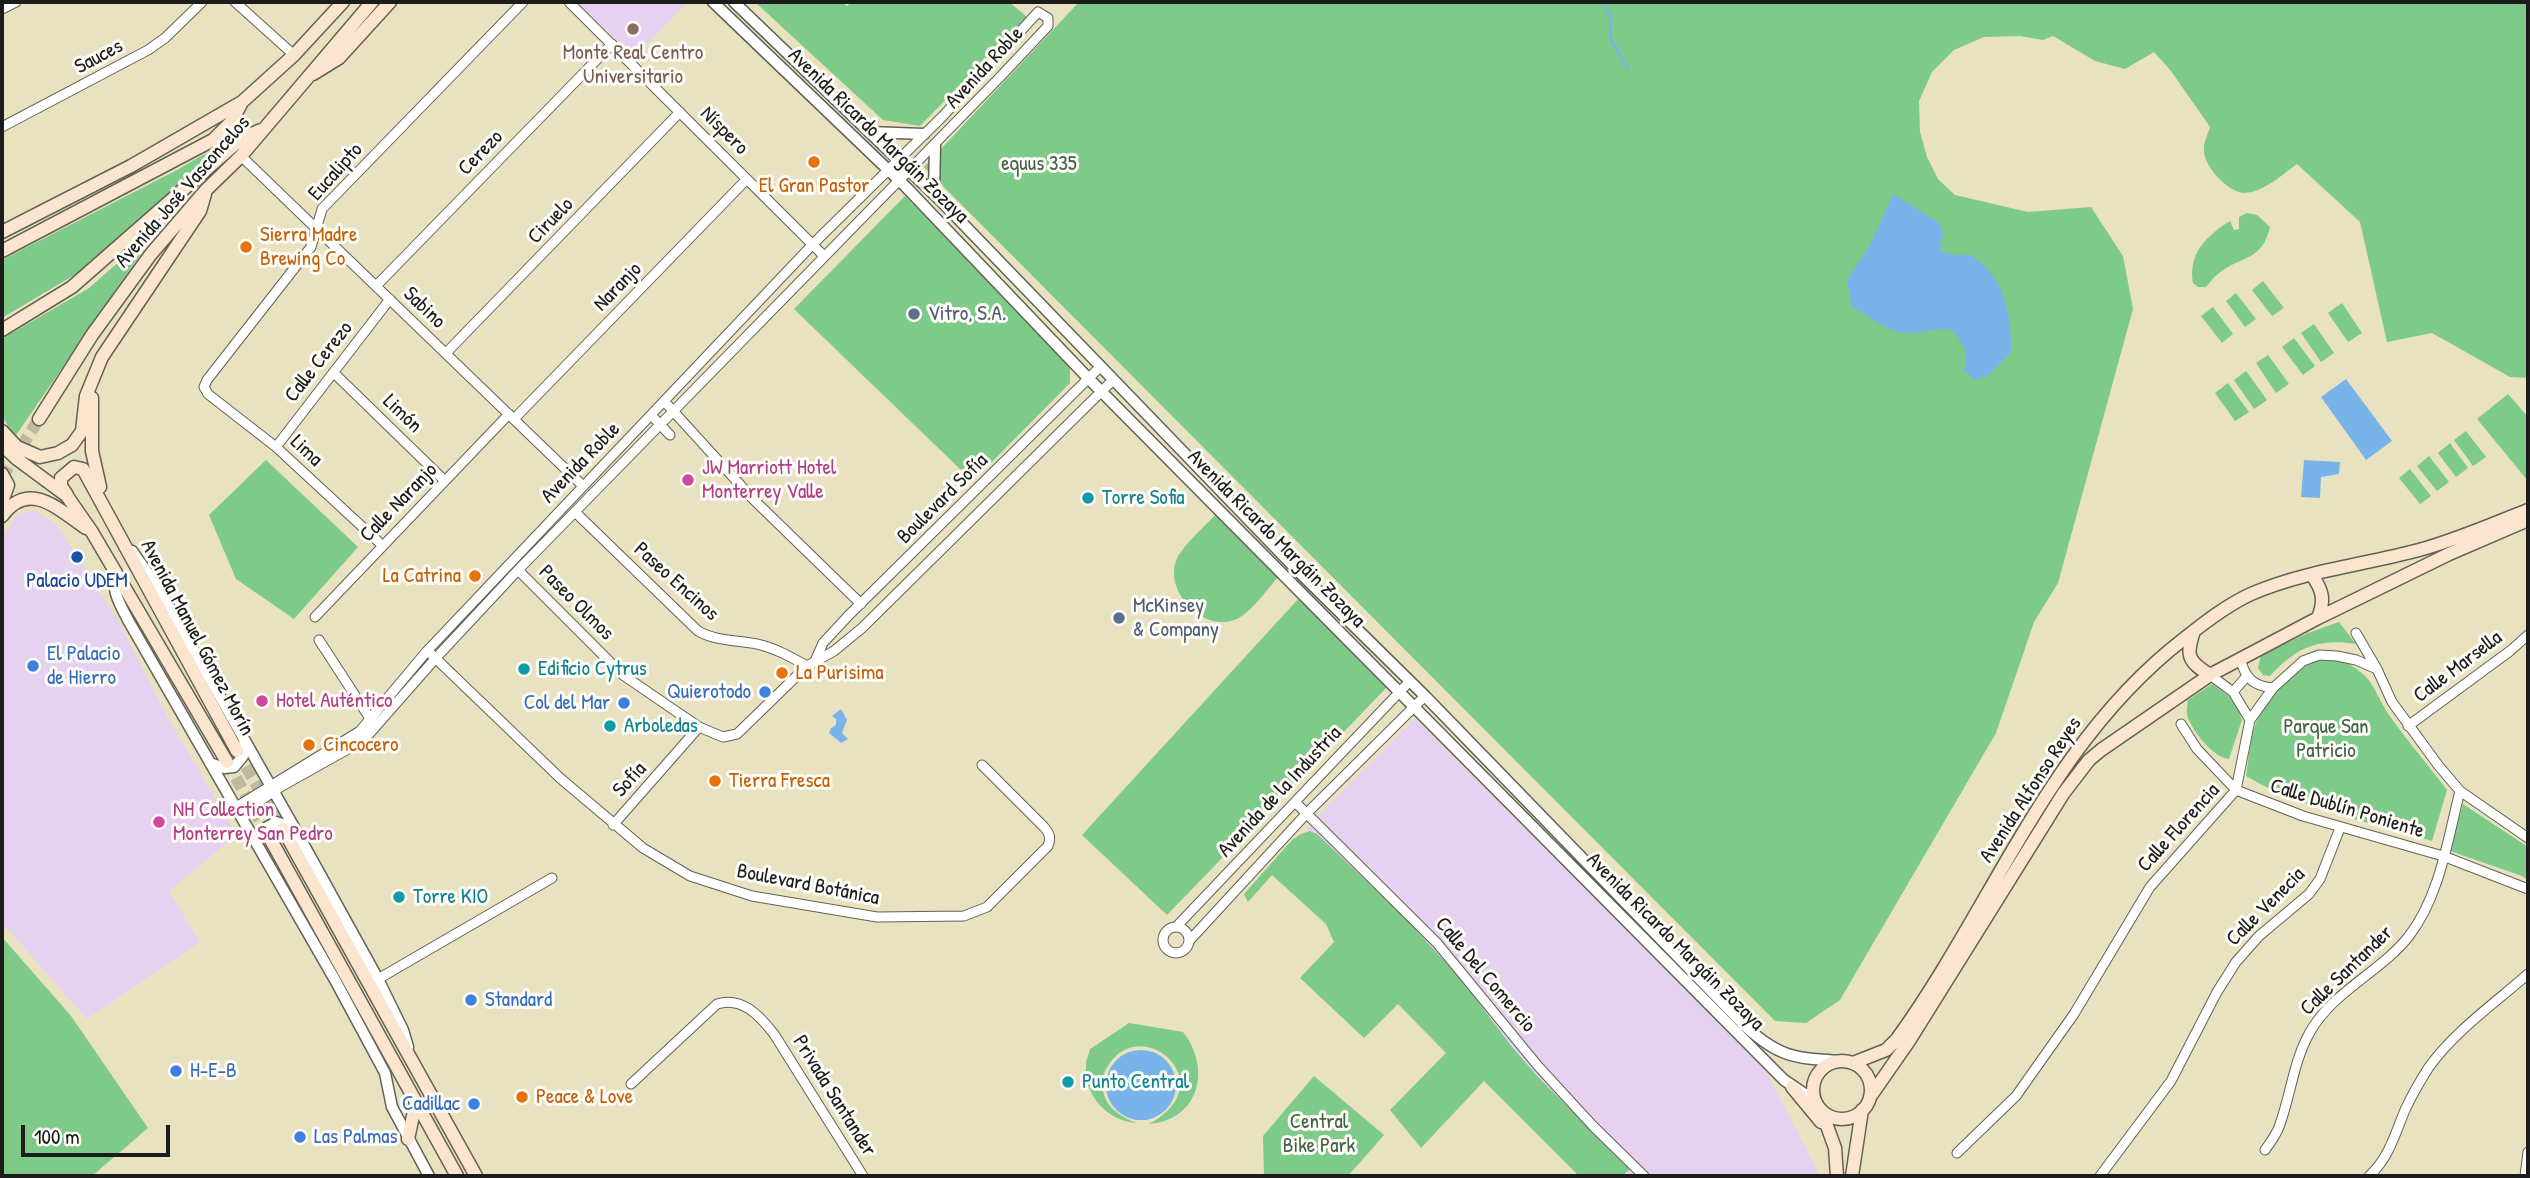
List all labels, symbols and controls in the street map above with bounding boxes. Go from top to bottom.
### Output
marker: Monte Real Centro Universitario [625,21,641,37]
street label: Avenida Roble [941,22,1029,114]
street label: Sauces [71,34,127,80]
place label: Monte Real Centro Universitario [563,40,703,90]
street label: Avenida Ricardo Margáin Zozaya [782,43,974,229]
street label: Níspero [695,102,753,160]
street label: Avenida José Vasconcelos [110,111,256,273]
street label: Cerezo [453,125,509,181]
street label: Eucalipto [304,138,368,206]
park label: equus 335 [1001,151,1077,177]
marker: El Gran Pastor [806,154,822,170]
place label: El Gran Pastor [759,173,869,199]
street label: Ciruelo [523,192,579,250]
place label: Sierra Madre Brewing Co [260,222,357,272]
marker: Sierra Madre Brewing Co [238,239,254,255]
street label: Naranjo [589,257,647,317]
street label: Sabino [398,282,450,334]
place label: Vitro, S.A. [928,301,1006,327]
marker: Vitro, S.A. [906,306,922,322]
street label: Calle Cerezo [280,317,358,407]
street label: Limón [377,389,427,439]
street label: Avenida Roble [536,417,626,509]
street label: Lima [285,430,327,472]
street label: Avenida Ricardo Margáin Zozaya [1182,445,1370,633]
street label: Boulevard Sofía [892,448,994,550]
place label: JW Marriott Hotel Monterrey Valle [702,455,836,505]
street label: Calle Naranjo [355,458,443,548]
marker: JW Marriott Hotel Monterrey Valle [680,472,696,488]
place label: Torre Sofia [1102,485,1184,511]
marker: Torre Sofia [1080,490,1096,506]
street label: Avenida Manuel Gómez Morín [135,536,259,740]
street label: Paseo Encinos [628,537,724,627]
marker: Palacio UDEM [69,549,85,565]
street label: Paseo Olmos [533,560,619,646]
place label: La Catrina [383,563,461,589]
place label: Palacio UDEM [26,568,128,594]
marker: La Catrina [467,568,483,584]
place label: McKinsey & Company [1133,593,1219,643]
marker: McKinsey & Company [1111,610,1127,626]
street label: Calle Marsella [2409,625,2507,709]
place label: El Palacio de Hierro [47,641,120,691]
place label: Edificio Cytrus [538,656,647,682]
marker: El Palacio de Hierro [25,658,41,674]
place label: La Purisima [796,660,883,686]
marker: Edificio Cytrus [516,661,532,677]
marker: La Purisima [774,665,790,681]
place label: Quierotodo [667,679,751,705]
marker: Quierotodo [757,684,773,700]
place label: Hotel Auténtico [276,688,393,714]
place label: Col del Mar [524,690,610,716]
marker: Hotel Auténtico [254,693,270,709]
marker: Col del Mar [616,695,632,711]
place label: Arboledas [624,713,698,739]
street label: Avenida Alfonso Reyes [1975,713,2087,867]
park label: Parque San Patricio [2283,714,2369,764]
marker: Arboledas [602,718,618,734]
street label: Avenida de la Industria [1213,721,1347,863]
place label: Cincocero [323,732,398,758]
marker: Cincocero [301,737,317,753]
street label: Sofía [608,757,652,803]
place label: Tierra Fresca [729,768,830,794]
marker: Tierra Fresca [707,773,723,789]
street label: Calle Dublín Poniente [2267,774,2427,844]
street label: Calle Florencia [2133,778,2225,878]
place label: NH Collection Monterrey San Pedro [173,797,333,847]
marker: NH Collection Monterrey San Pedro [151,814,167,830]
street label: Avenida Ricardo Margáin Zozaya [1581,848,1769,1036]
street label: Boulevard Botánica [735,859,881,911]
street label: Calle Venecia [2221,862,2311,952]
place label: Torre KIO [413,884,488,910]
marker: Torre KIO [391,889,407,905]
street label: Calle Del Comercio [1429,912,1541,1038]
street label: Calle Santander [2295,921,2399,1021]
place label: Standard [485,987,552,1013]
marker: Standard [463,992,479,1008]
street label: Privada Santander [787,1031,881,1161]
place label: H-E-B [190,1058,237,1084]
marker: H-E-B [168,1063,184,1079]
place label: Punto Central [1082,1069,1189,1095]
marker: Punto Central [1060,1074,1076,1090]
place label: Peace & Love [536,1084,633,1110]
marker: Peace & Love [514,1089,530,1105]
place label: Cadillac [402,1091,460,1117]
marker: Cadillac [466,1096,482,1112]
park label: Central Bike Park [1283,1109,1355,1159]
scale bar [24,1112,173,1156]
text: 100 m [34,1122,80,1151]
place label: Las Palmas [314,1124,397,1150]
marker: Las Palmas [292,1129,308,1145]

